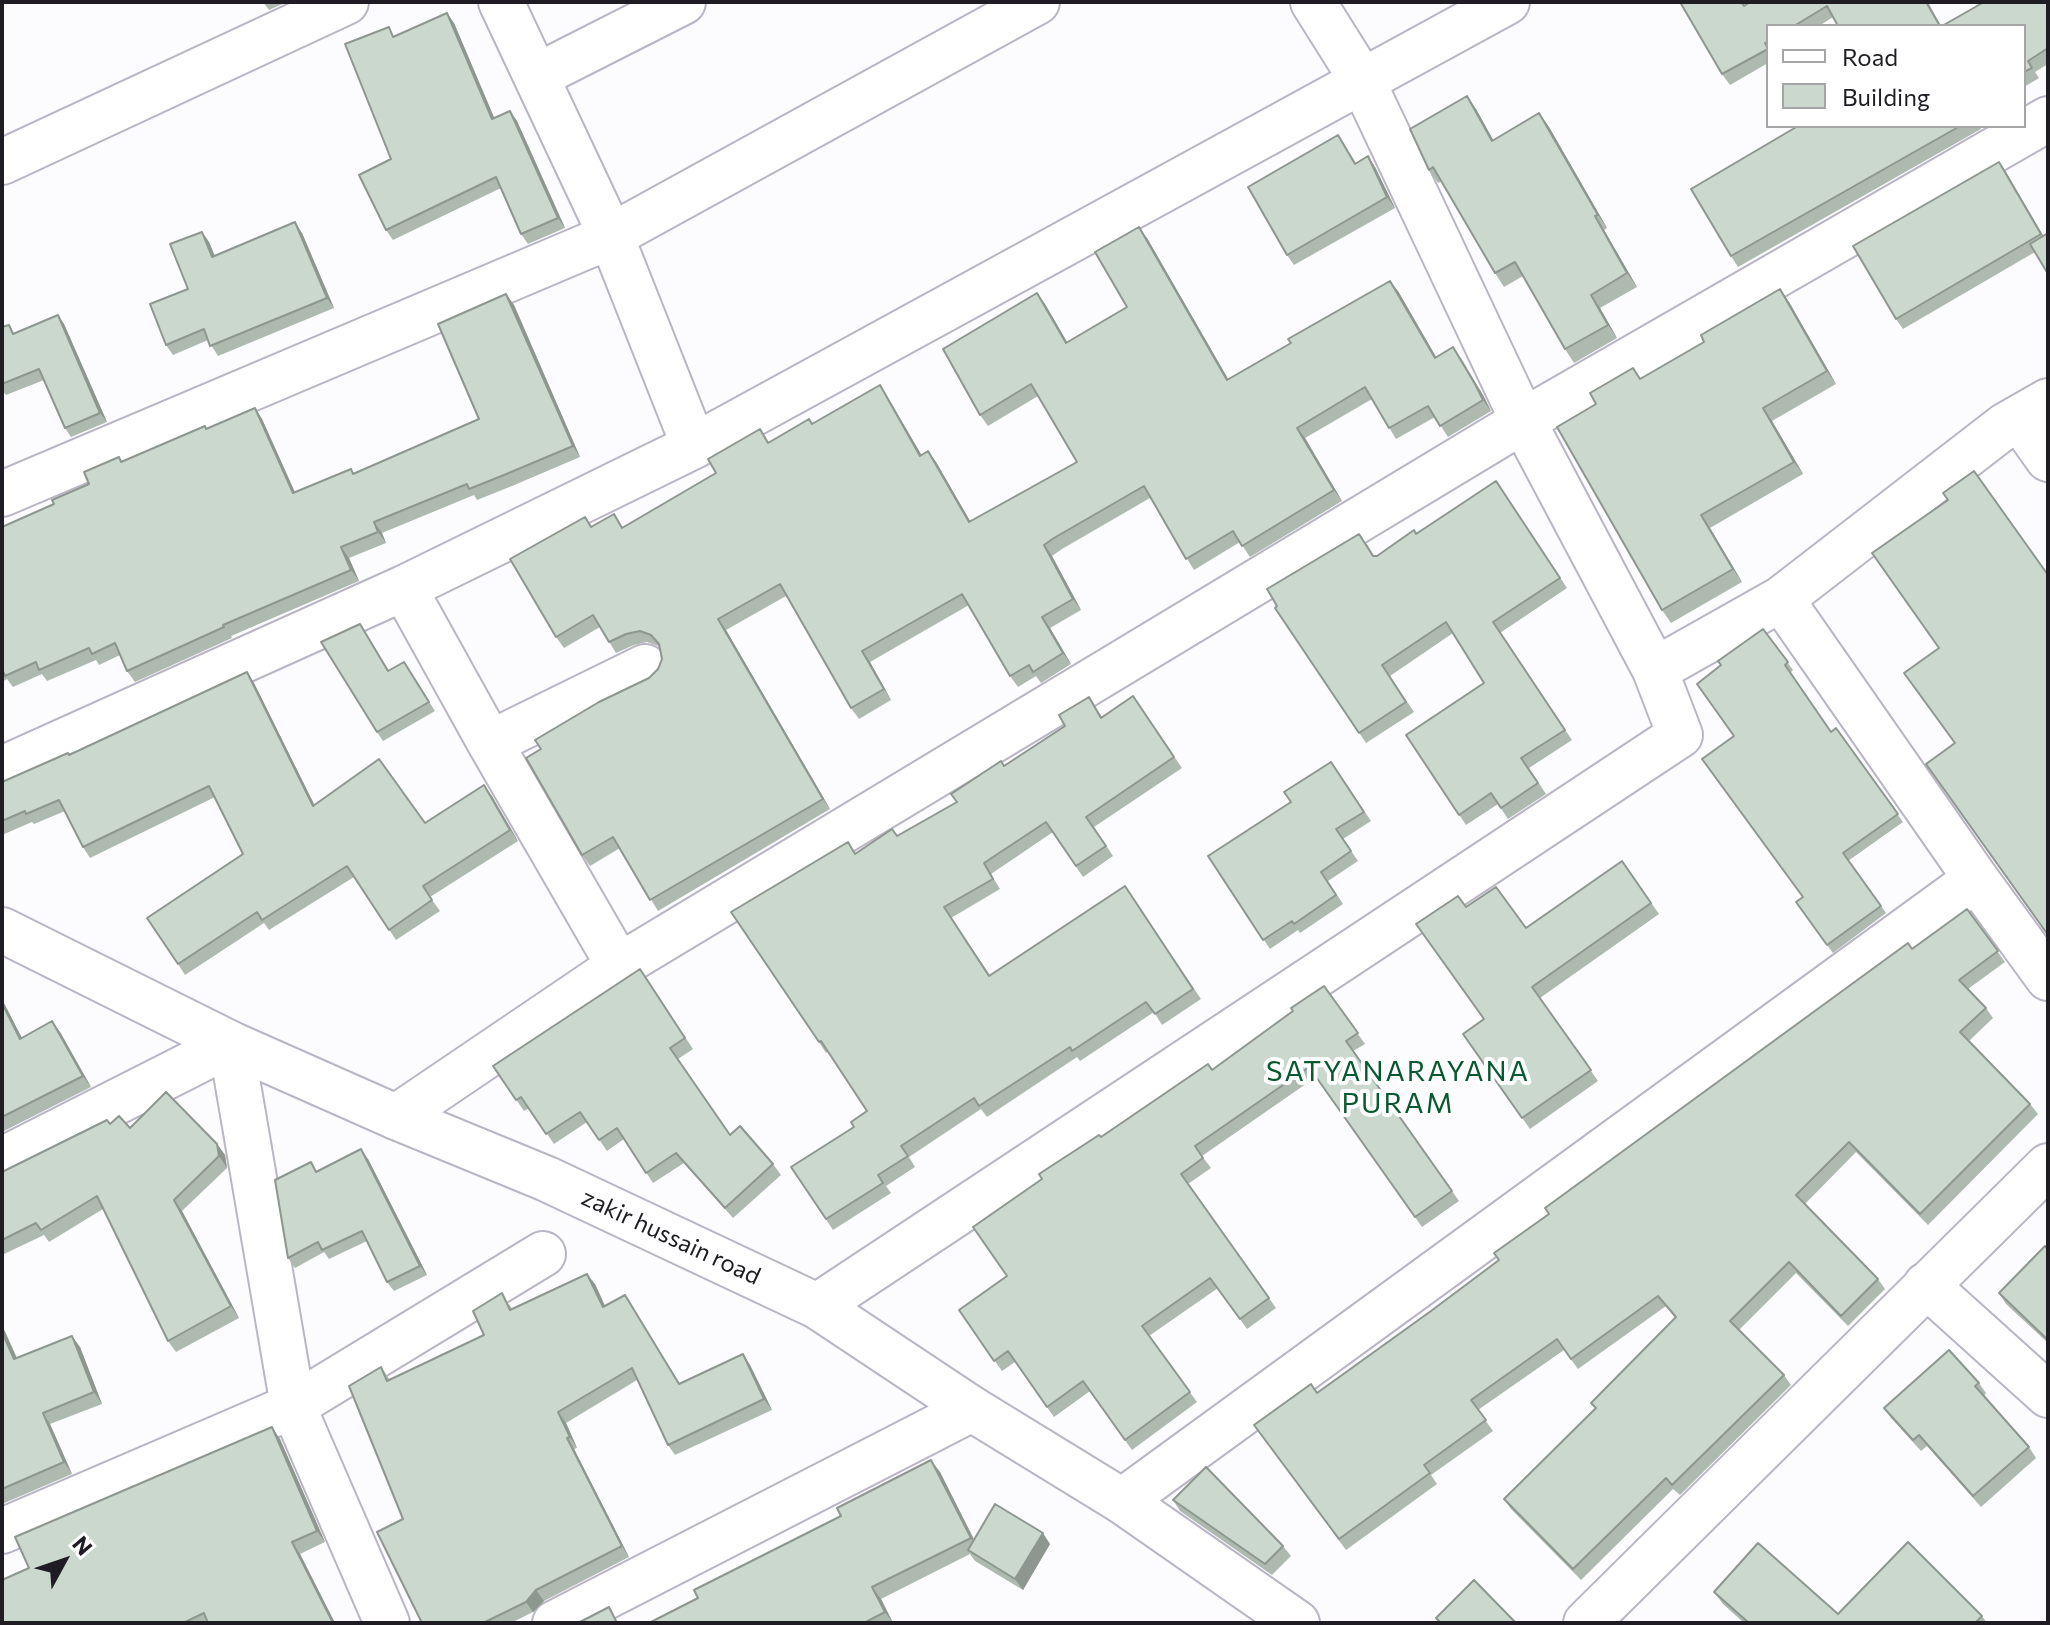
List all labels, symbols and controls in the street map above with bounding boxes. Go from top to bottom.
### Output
legend [1766,24,2026,128]
text: Road [1842,42,1898,71]
text: Building [1842,82,1930,111]
district label: SATYANARAYANA PURAM [1266,1055,1530,1121]
street label: zakir hussain road [577,1183,765,1291]
north arrow [24,1521,104,1601]
text: N [67,1530,98,1560]

